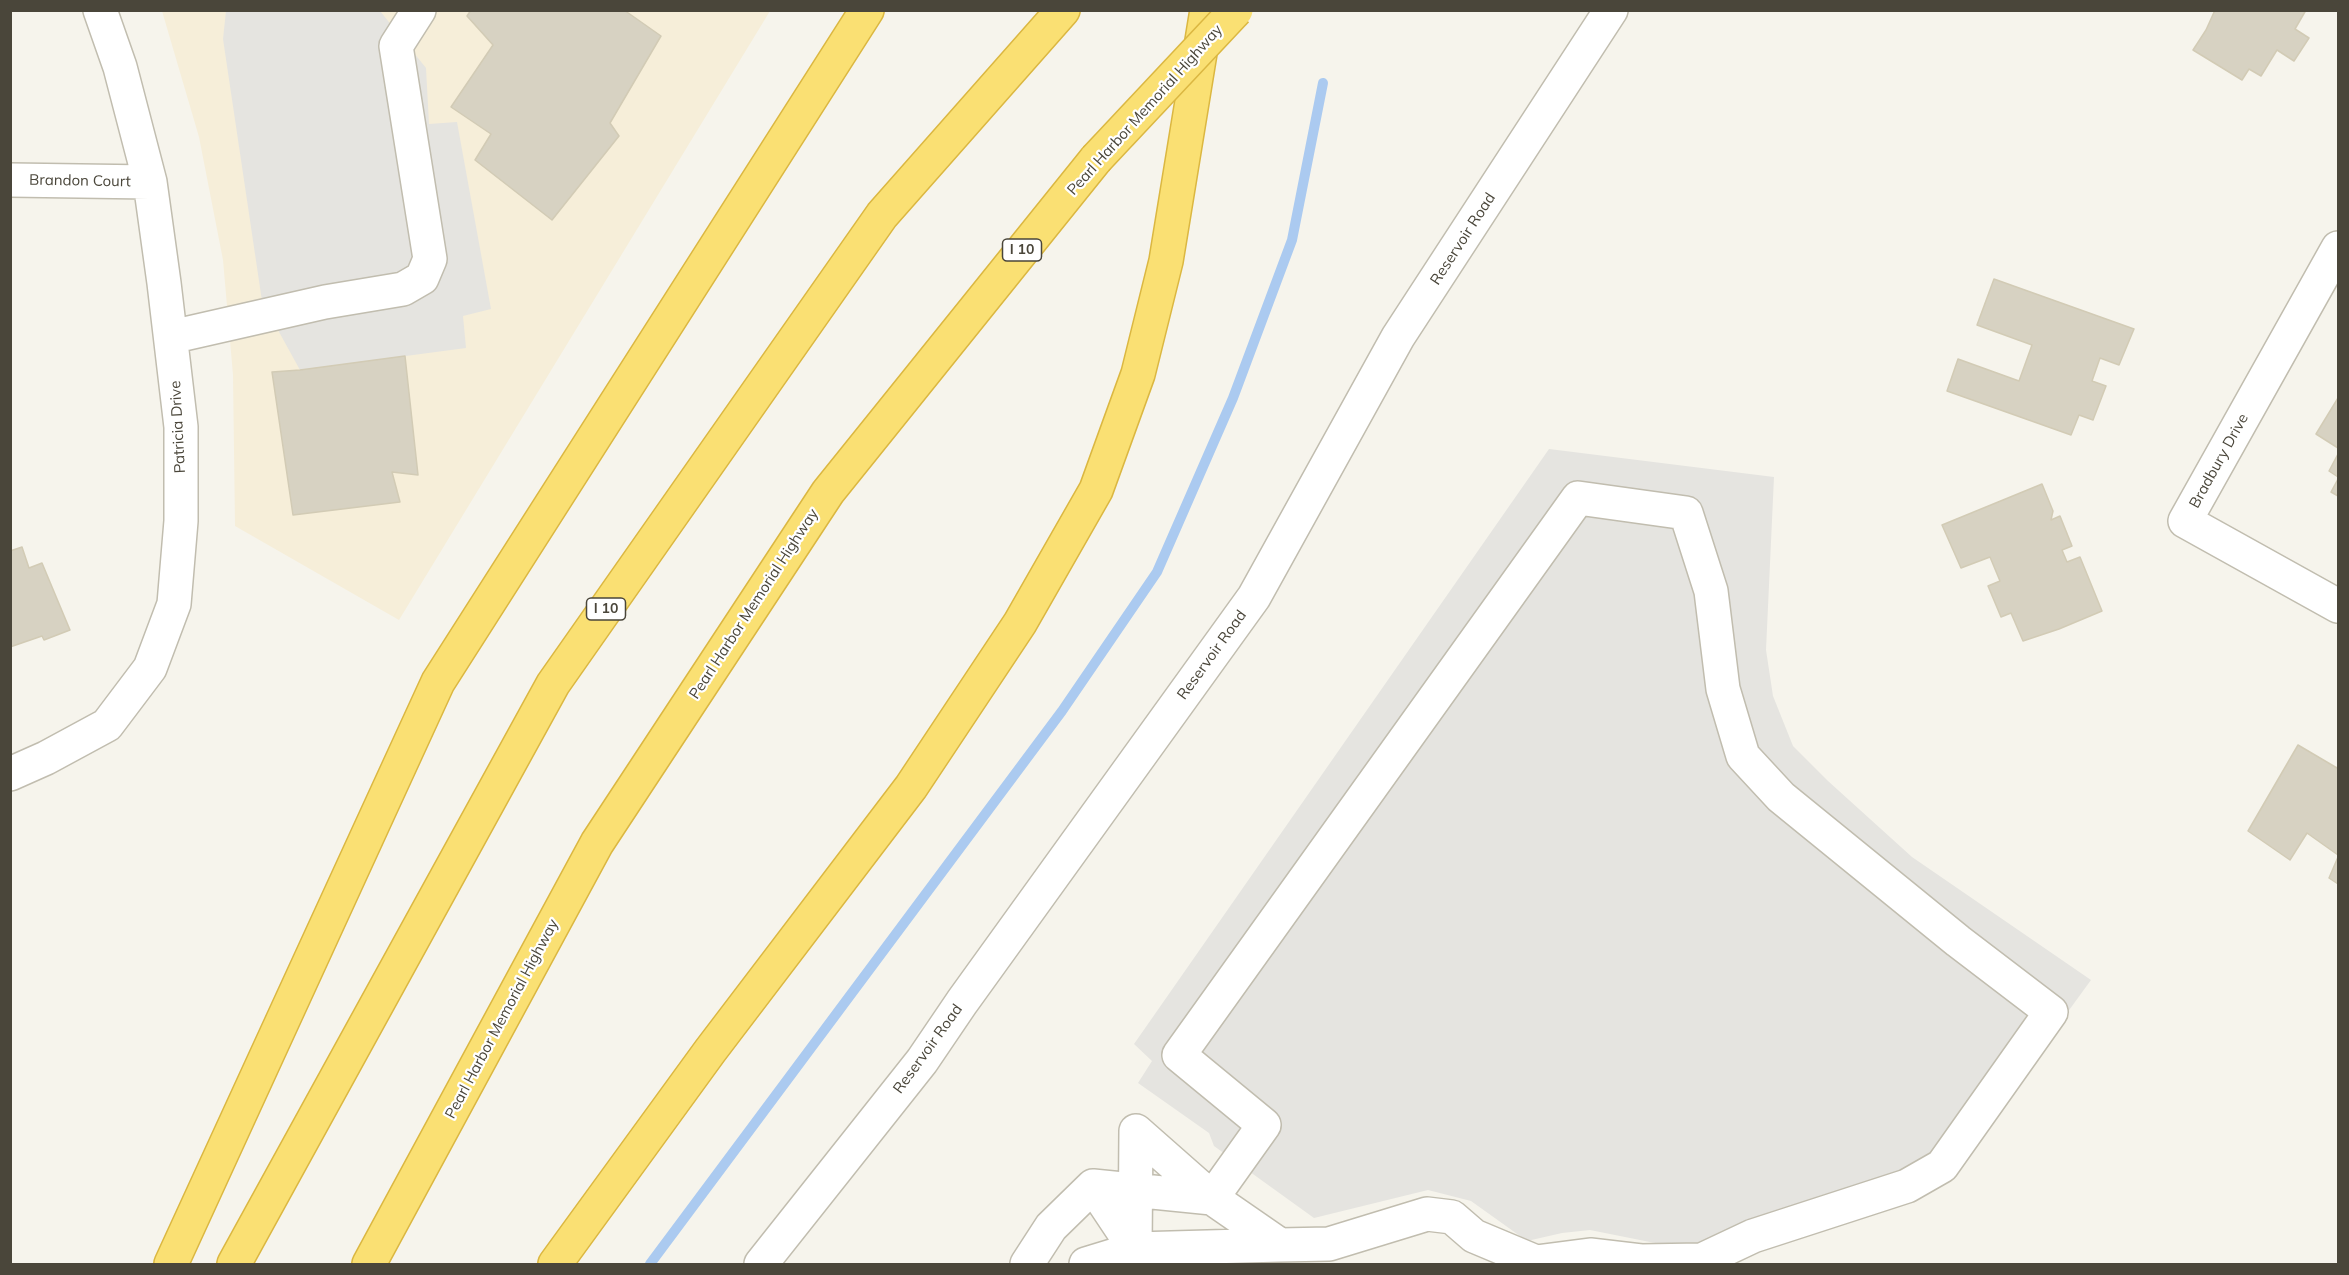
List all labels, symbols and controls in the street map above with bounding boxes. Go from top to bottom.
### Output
street label: Pearl Harbor Memorial Highway [1064,21,1226,199]
street label: Brandon Court [29,171,131,191]
street label: Reservoir Road [1427,190,1499,288]
road number: I 10 [1002,239,1042,261]
street label: Patricia Drive [167,380,189,474]
street label: Bradbury Drive [2186,411,2252,511]
street label: Pearl Harbor Memorial Highway [686,505,822,703]
road number: I 10 [586,598,626,620]
street label: Reservoir Road [1174,607,1250,703]
street label: Pearl Harbor Memorial Highway [442,916,562,1122]
street label: Reservoir Road [890,1001,966,1097]

